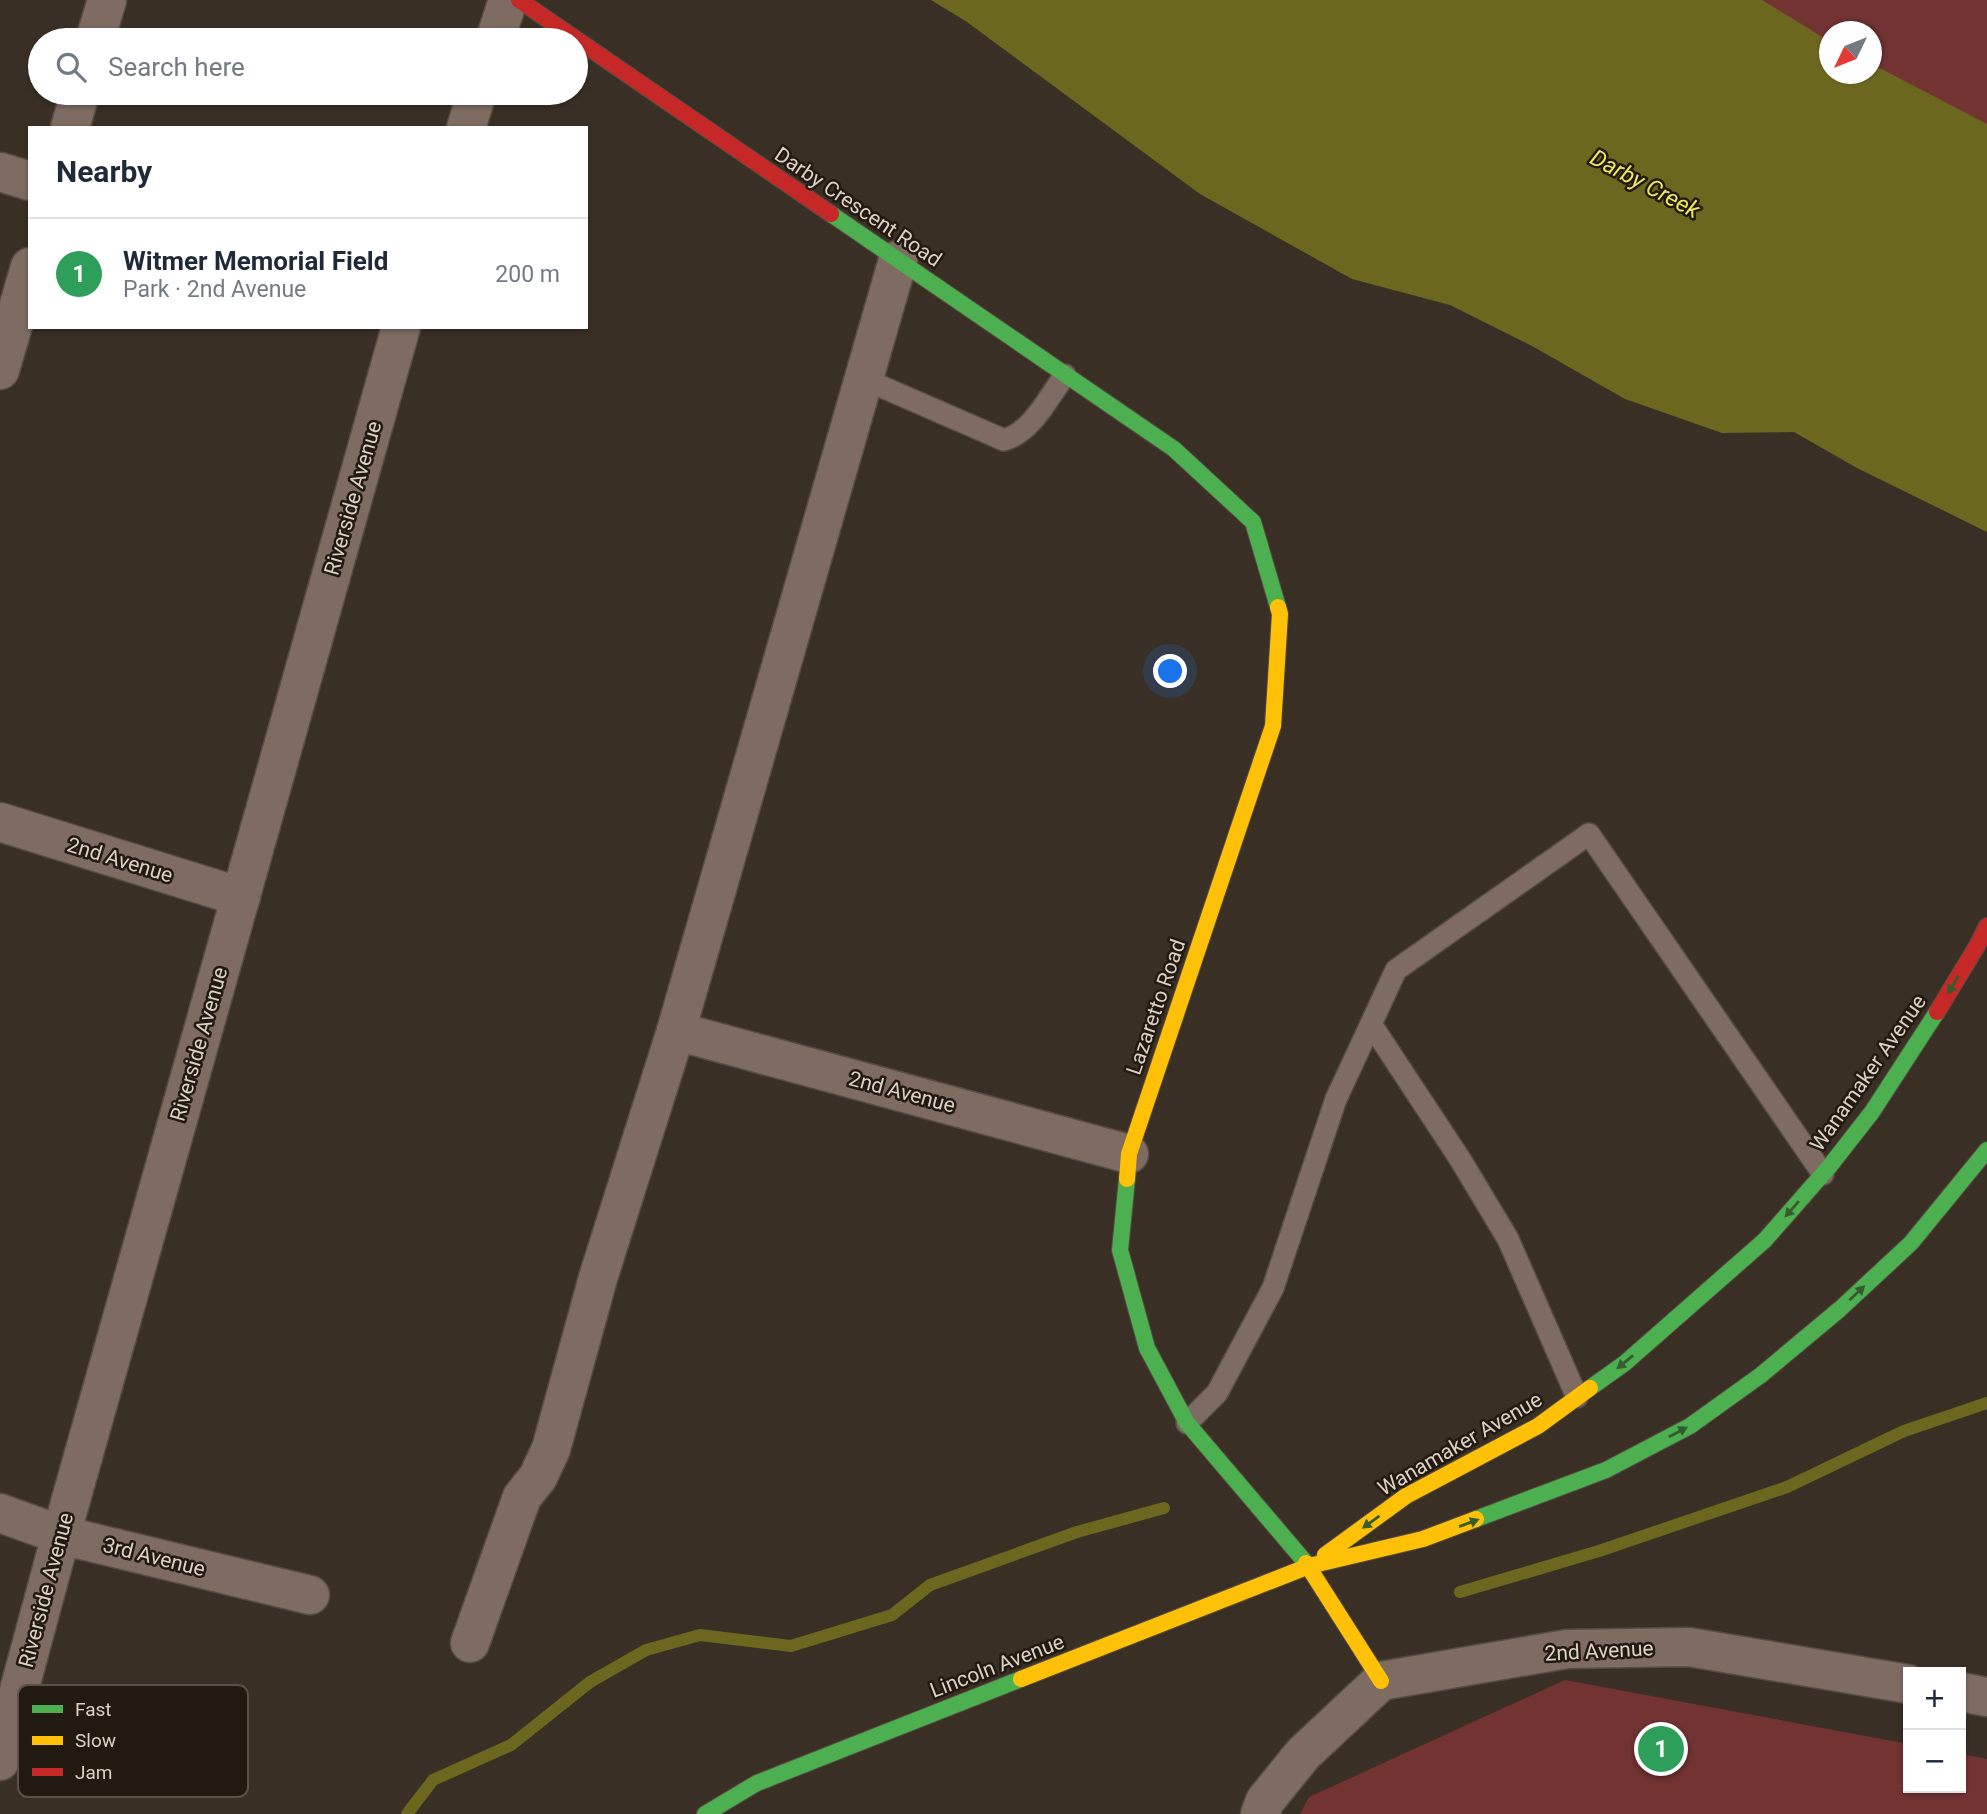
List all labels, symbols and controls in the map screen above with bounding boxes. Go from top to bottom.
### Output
north arrow [1819,21,1882,84]
search box [28,28,588,105]
icon: search [52,48,90,86]
text: Search here [108,52,245,82]
street label: Darby Crescent Road [770,142,946,272]
water label: Darby Creek [1586,144,1705,224]
text: Nearby [56,154,152,189]
text: Witmer Memorial Field [123,246,388,276]
text: 1 [72,261,86,288]
text: 200 m [495,261,560,288]
text: Park · 2nd Avenue [123,276,306,303]
street label: Riverside Avenue [320,418,386,578]
your location [1153,654,1187,688]
street label: 2nd Avenue [64,833,176,887]
street label: Lazaretto Road [1122,936,1190,1078]
street label: Riverside Avenue [166,964,232,1124]
one-way arrow [1947,975,1960,994]
street label: Wanamaker Avenue [1805,990,1931,1156]
street label: 2nd Avenue [846,1066,958,1118]
one-way arrow [1784,1200,1800,1218]
one-way arrow [1848,1286,1865,1302]
one-way arrow [1616,1355,1634,1370]
street label: Wanamaker Avenue [1374,1387,1546,1501]
one-way arrow [1668,1427,1688,1438]
street label: Riverside Avenue [14,1510,78,1670]
one-way arrow [1362,1515,1380,1529]
one-way arrow [1459,1517,1480,1528]
street label: 3rd Avenue [100,1533,208,1581]
street label: Lincoln Avenue [927,1629,1067,1703]
street label: 2nd Avenue [1544,1636,1654,1666]
map controls [1903,1667,1966,1793]
button: + [1903,1667,1966,1730]
legend [18,1685,248,1797]
text: Fast [75,1698,112,1721]
pin: 1 [1638,1723,1684,1775]
text: Slow [75,1729,116,1752]
button: − [1903,1730,1966,1793]
text: Jam [75,1761,112,1784]

